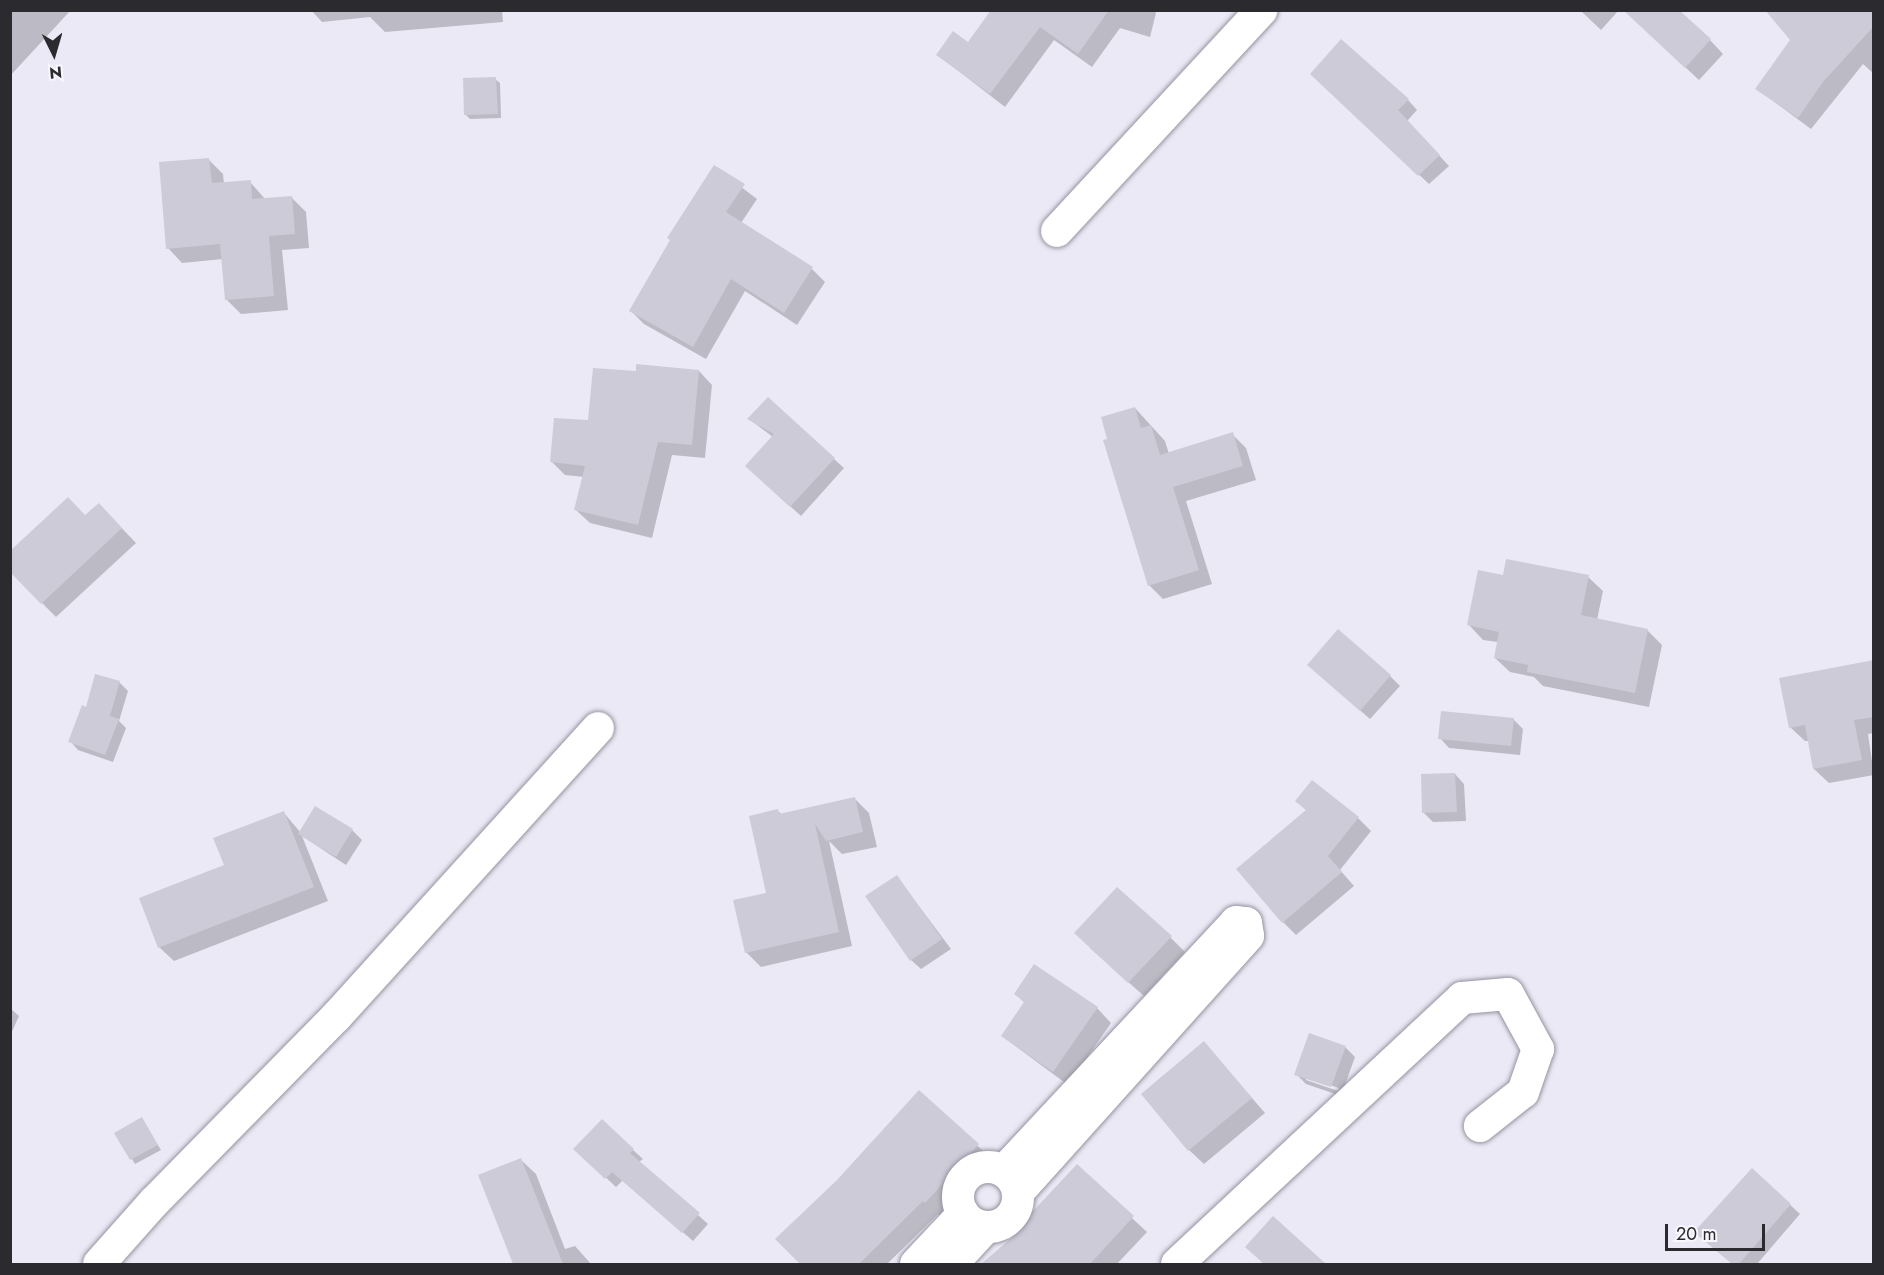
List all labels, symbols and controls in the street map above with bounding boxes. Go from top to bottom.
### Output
north arrow [24,24,84,84]
text: N [48,60,63,84]
scale bar [1668,1212,1768,1250]
text: 20 m [1676,1221,1716,1247]

